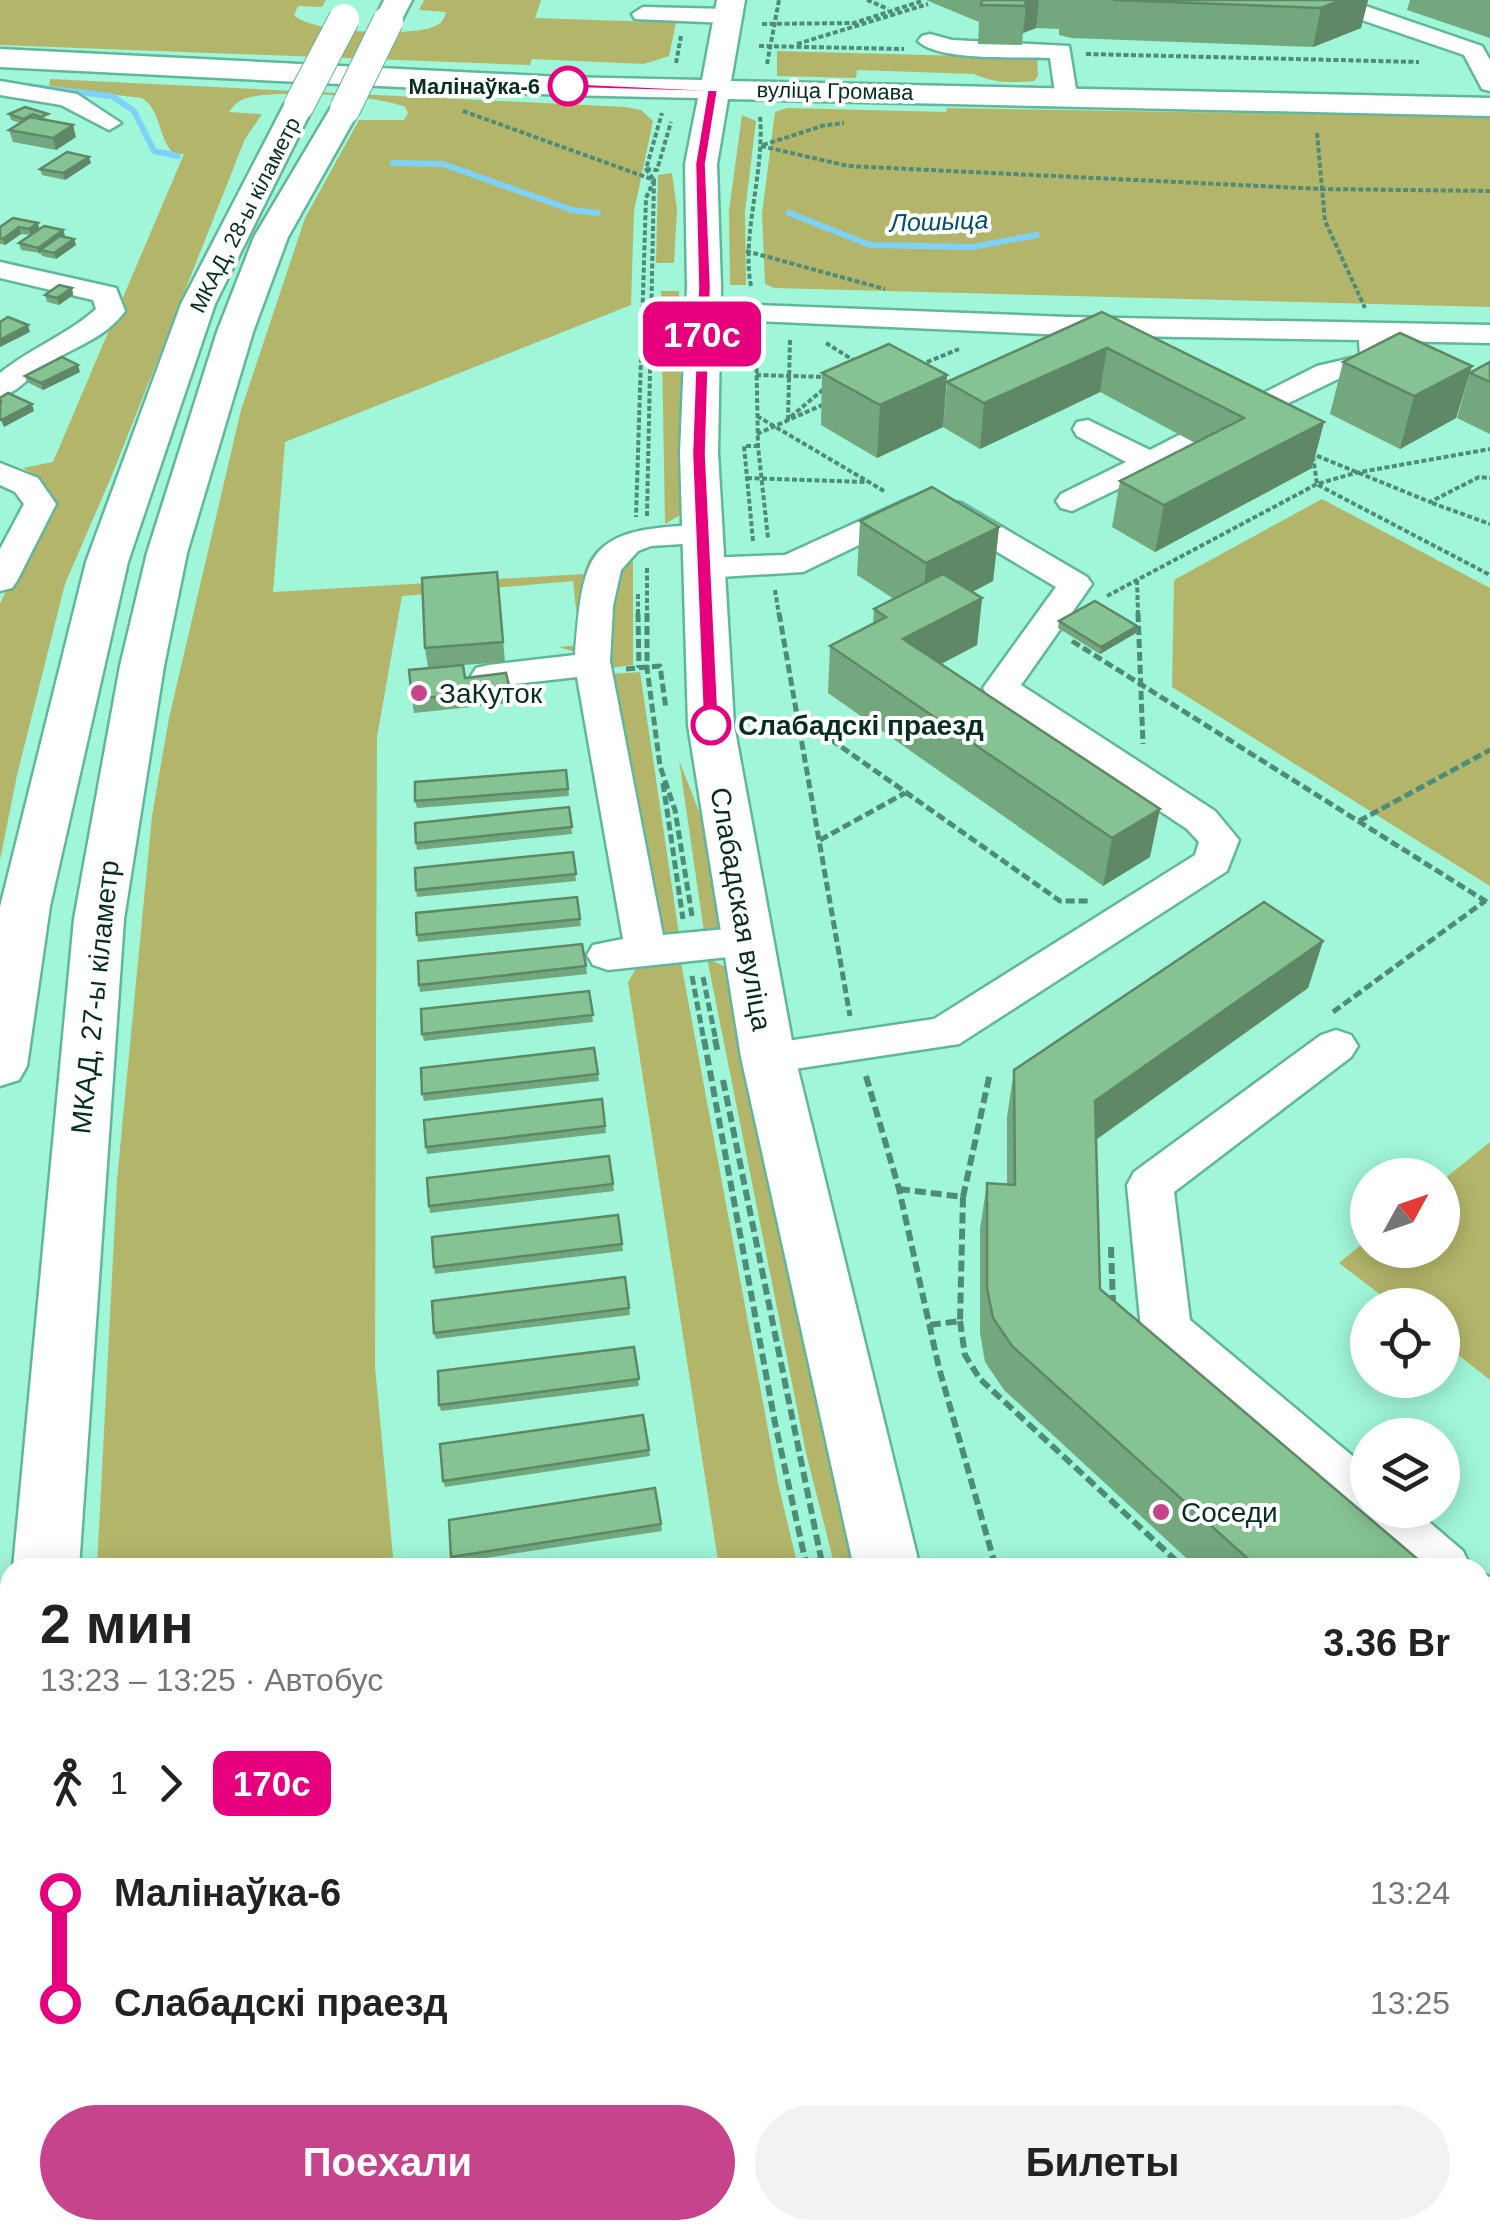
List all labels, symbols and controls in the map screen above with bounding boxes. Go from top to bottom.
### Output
marker: Малінаўка-6 [549,67,587,105]
place label: Малінаўка-6 [409,74,540,99]
street label: вуліца Громава [757,77,914,105]
street label: МКАД, 28-ы кіламетр [185,113,305,317]
water label: Лошыца [887,205,989,237]
line badge: 170с [632,302,772,366]
text: 170с [663,315,741,354]
place label: ЗаКуток [439,678,543,709]
marker: ЗаКуток [408,682,430,704]
marker: Слабадскі праезд [692,706,730,744]
place label: Слабадскі праезд [738,710,984,741]
street label: Слабадская вуліца [704,785,778,1034]
street label: МКАД, 27-ы кіламетр [65,859,125,1135]
north arrow [1350,1158,1460,1268]
map controls [1350,1158,1460,1528]
button: locate [1350,1288,1460,1398]
button: layers [1350,1418,1460,1528]
place label: Соседи [1181,1497,1278,1528]
marker: Соседи [1150,1501,1172,1523]
text: 2 мин [40,1593,194,1655]
text: 3.36 Br [1323,1622,1450,1664]
text: 13:23 – 13:25 · Автобус [40,1662,383,1698]
icon: walk [40,1756,95,1811]
icon: forward [143,1756,198,1811]
text: 170с [233,1764,311,1803]
text: 1 [110,1765,128,1801]
text: Малінаўка-6 [114,1872,341,1914]
text: 13:24 [1370,1875,1450,1911]
text: Слабадскі праезд [114,1982,448,2024]
text: 13:25 [1370,1985,1450,2021]
button: Поехали [40,2105,735,2220]
button: Билеты [755,2105,1450,2220]

